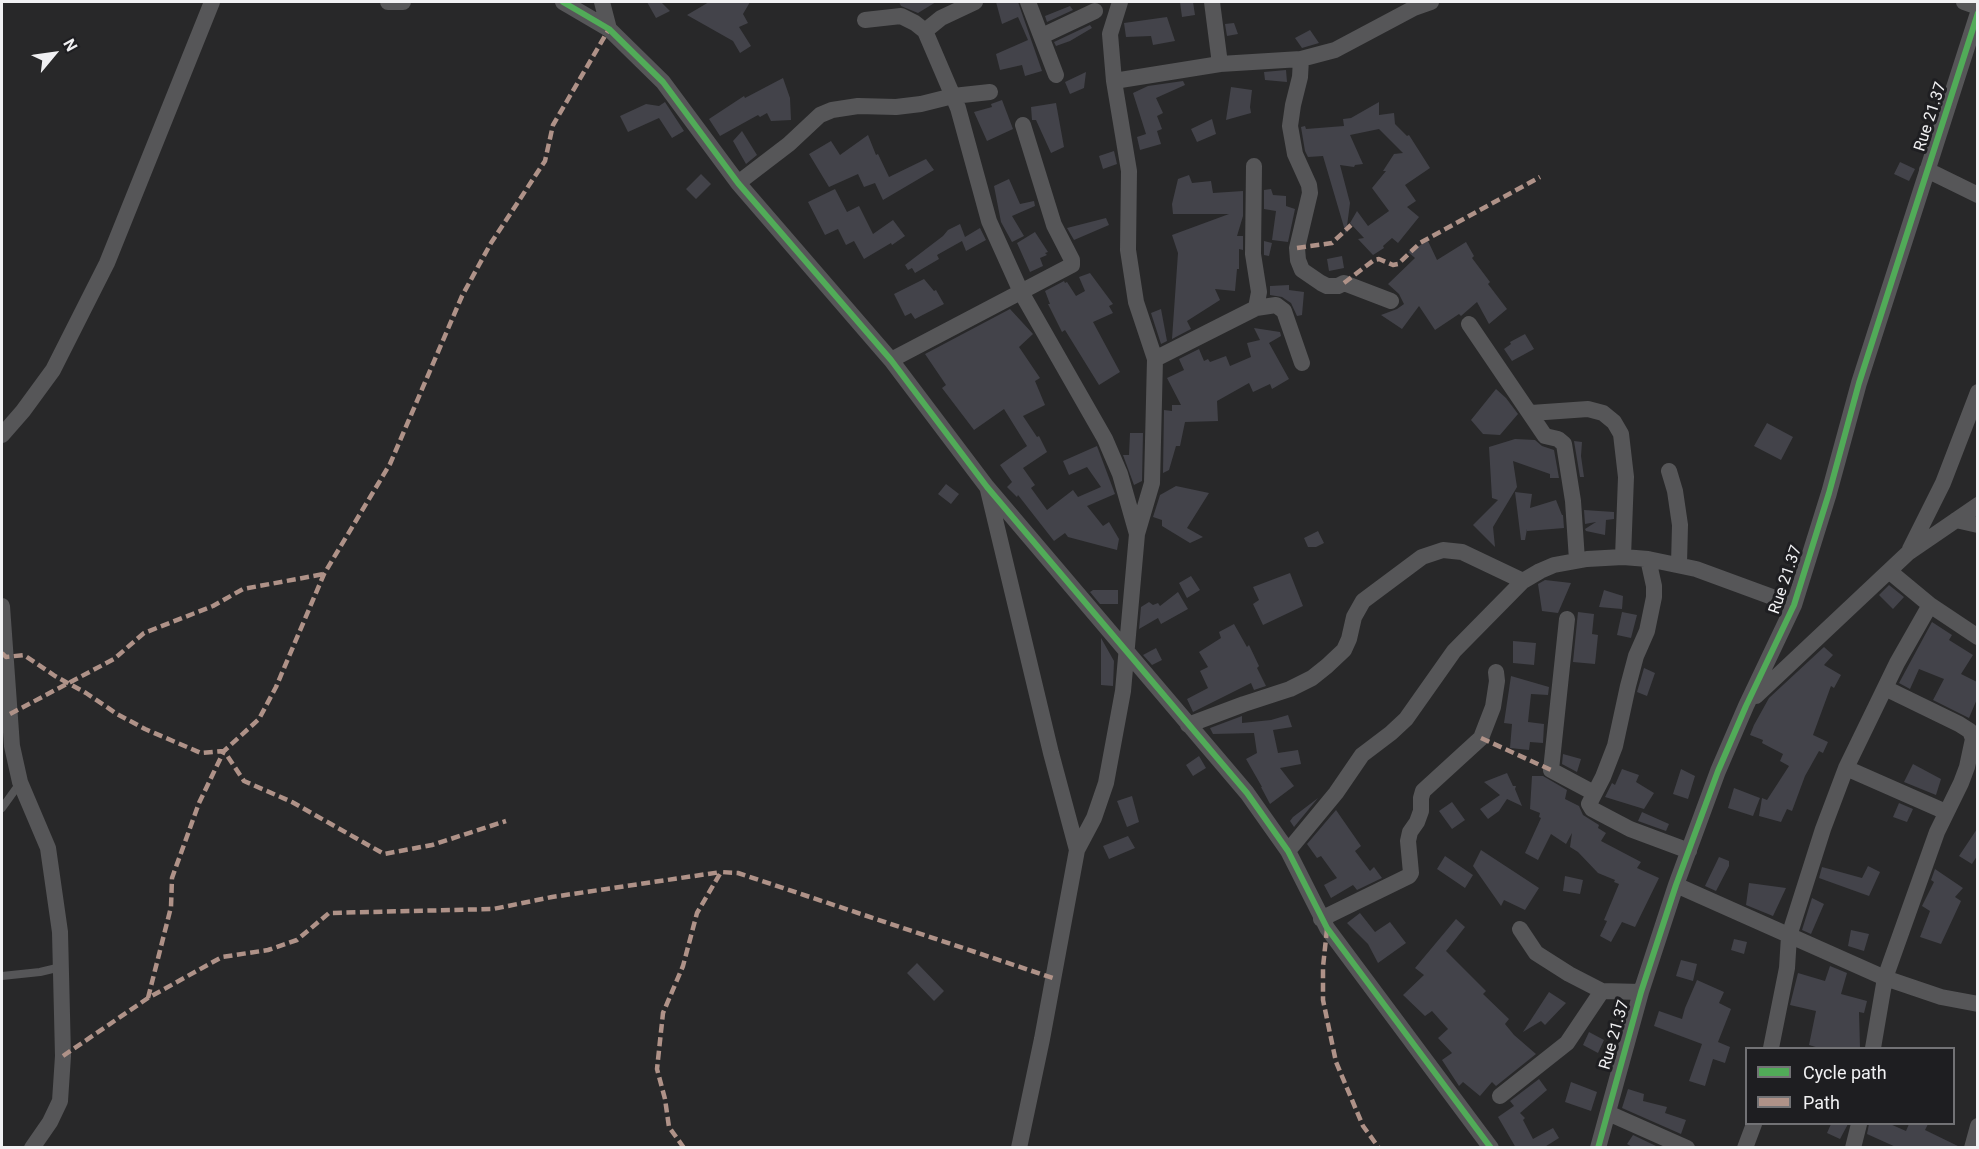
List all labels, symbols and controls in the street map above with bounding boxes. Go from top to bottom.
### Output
north arrow [24,24,84,84]
text: N [59,35,81,55]
street label: Rue 21.37 [1911,80,1951,154]
street label: Rue 21.37 [1765,543,1807,617]
street label: Rue 21.37 [1596,998,1634,1072]
legend [1745,1047,1955,1125]
text: Cycle path [1803,1062,1887,1083]
text: Path [1803,1092,1840,1113]

